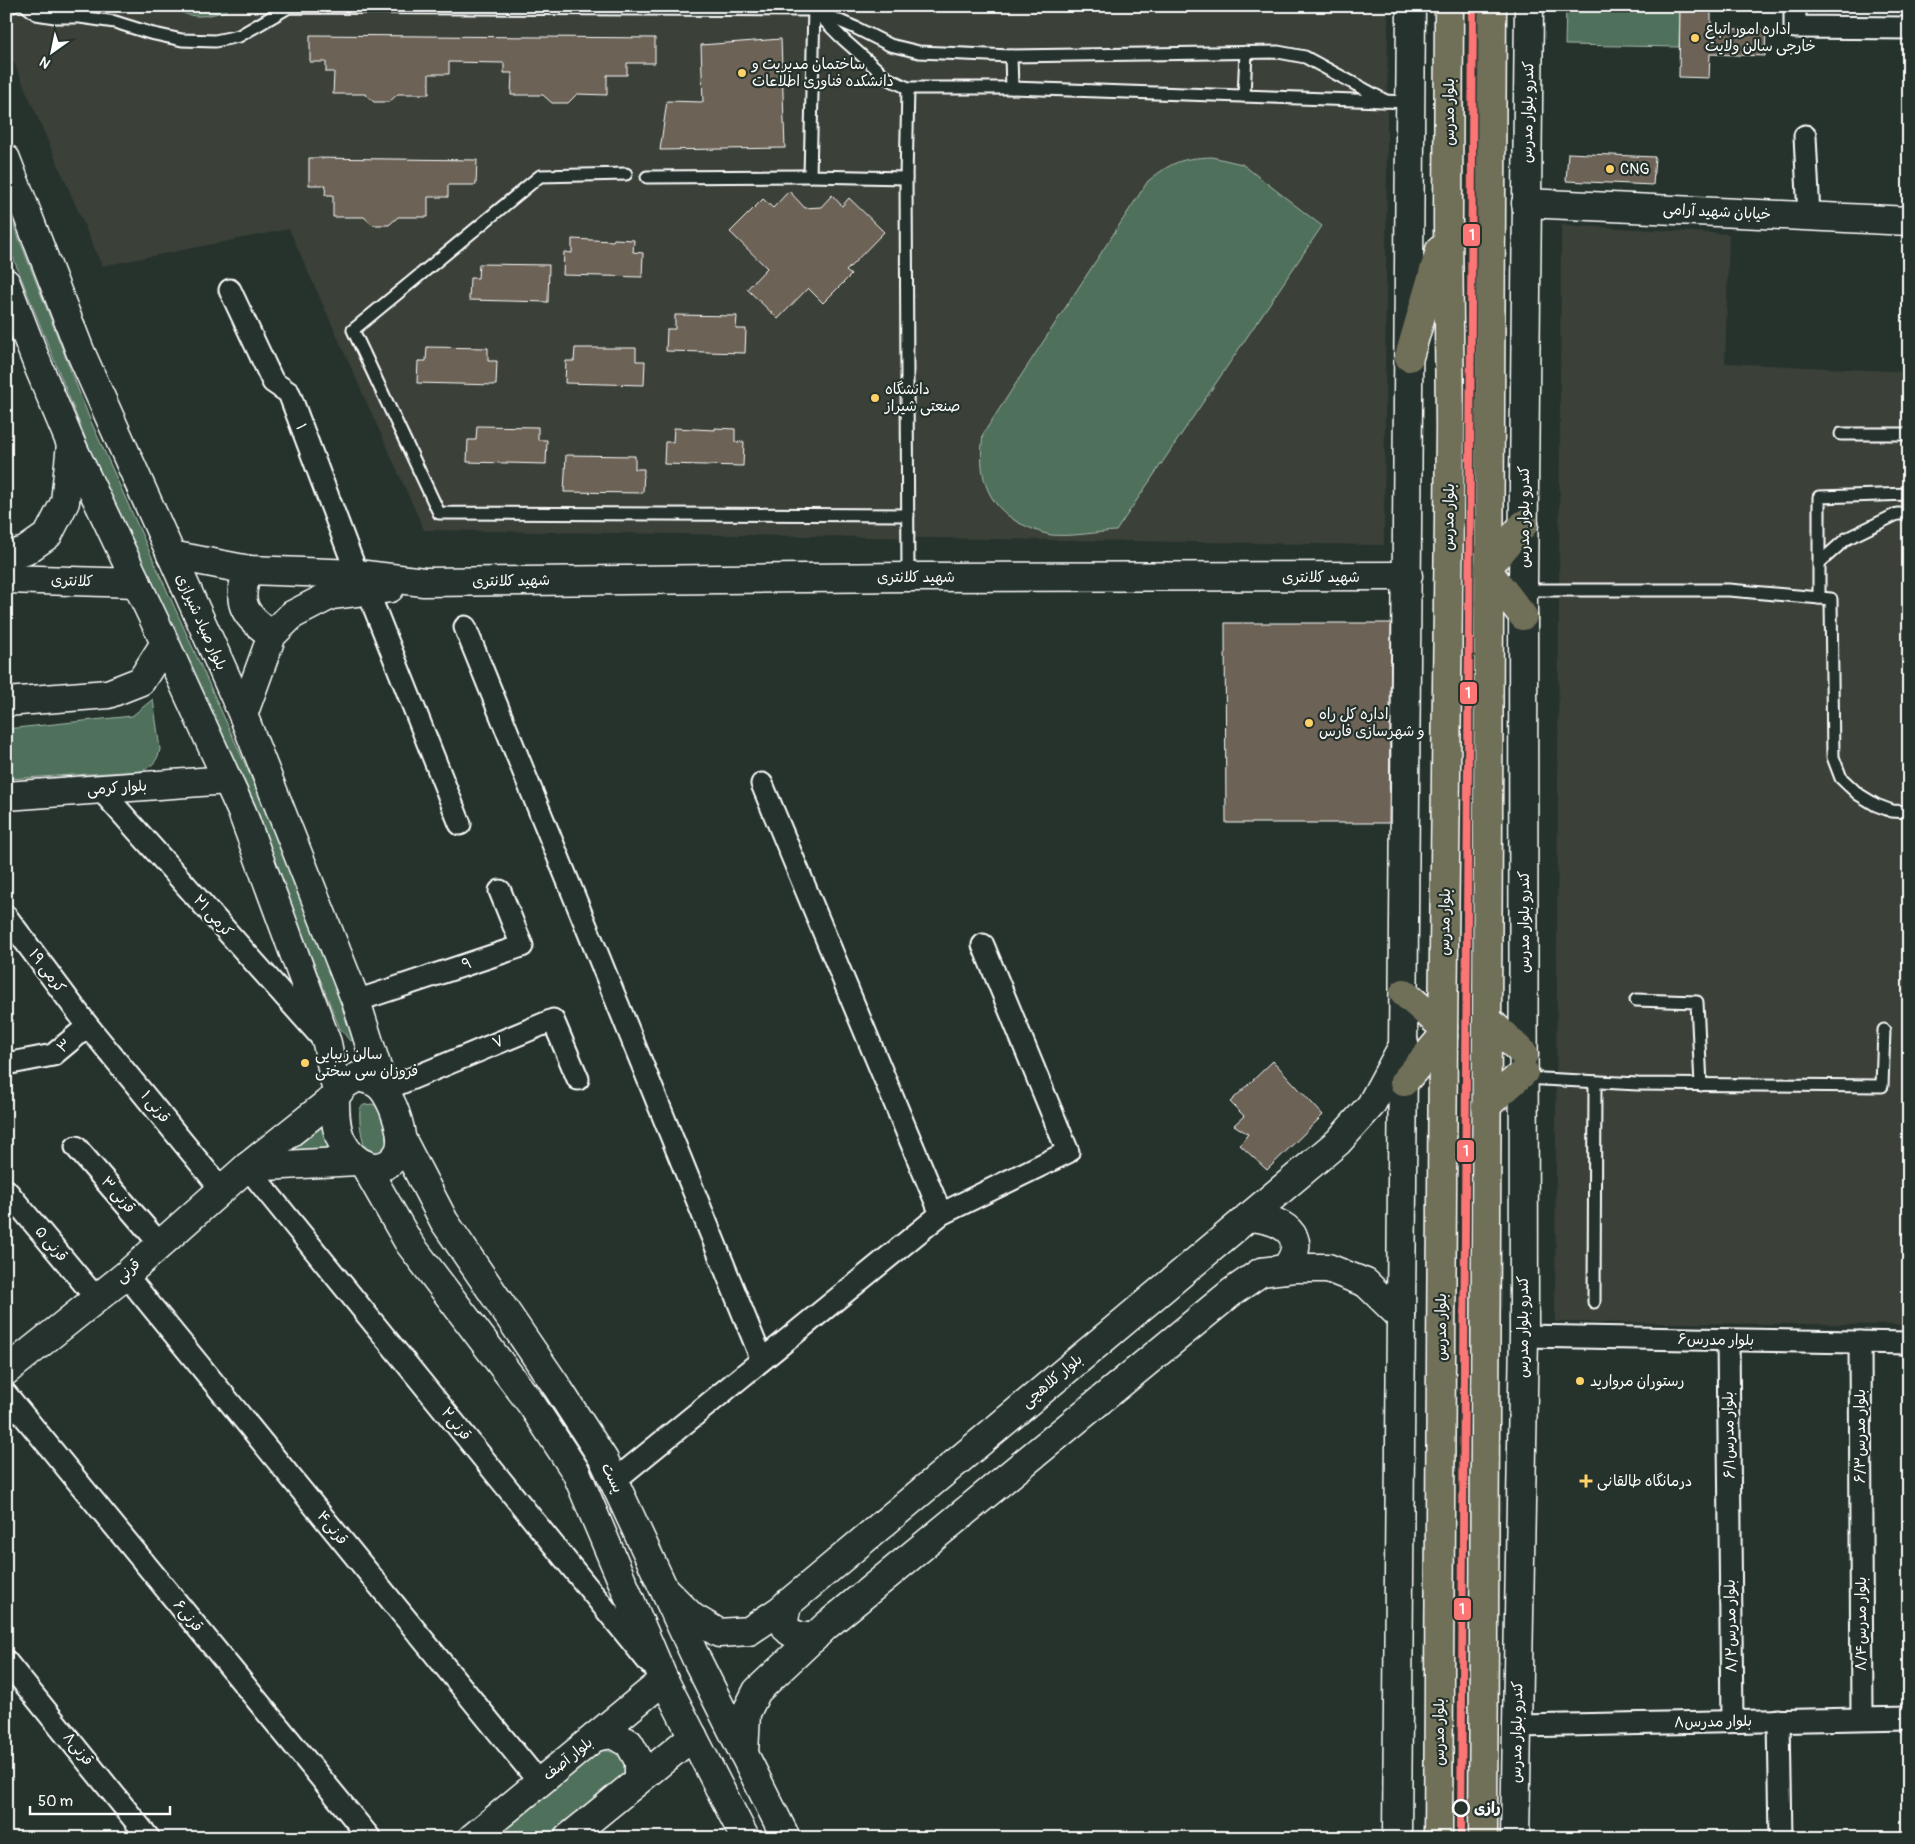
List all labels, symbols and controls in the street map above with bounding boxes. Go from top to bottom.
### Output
place label: اداره امور اتباع خارجی سالن ولایت [1705,20,1816,56]
north arrow [28,28,78,78]
marker: اداره امور اتباع خارجی سالن ولایت [1689,32,1701,44]
text: N [37,53,54,72]
place label: ساختمان مدیریت و دانشکده فناوری اطلاعات [751,55,894,91]
street label: کندرو بلوار مدرس [1518,61,1538,163]
marker: ساختمان مدیریت و دانشکده فناوری اطلاعات [736,67,748,79]
street label: بلوار مدرس [1440,78,1459,146]
place label: CNG [1620,160,1649,179]
marker: CNG [1604,163,1616,175]
street label: خیابان شهید آرامی [1662,200,1772,224]
line badge: 1 [1462,223,1481,247]
text: 1 [1469,227,1475,244]
place label: دانشگاه صنعتی شیراز [884,380,960,416]
marker: دانشگاه صنعتی شیراز [869,392,881,404]
street label: ۱ [291,421,311,433]
street label: کندرو بلوار مدرس [1515,466,1534,568]
street label: بلوار مدرس [1439,483,1459,551]
street label: شهید کلانتری [877,568,955,587]
street label: شهید کلانتری [1282,568,1360,587]
street label: کلانتری [51,571,93,591]
street label: بلوار صیاد شیرازی [171,571,231,673]
street label: شهید کلانتری [472,571,550,591]
line badge: 1 [1459,681,1478,705]
text: 1 [1465,685,1471,702]
place label: اداره کل راه و شهرسازی فارس [1319,705,1425,741]
marker: اداره کل راه و شهرسازی فارس [1303,717,1315,729]
street label: بلوار کرمی [86,776,148,800]
street label: کندرو بلوار مدرس [1515,871,1534,973]
street label: بلوار مدرس [1435,888,1455,956]
street label: کرمی ۲۱ [189,891,237,941]
street label: کرمی ۱۹ [24,945,70,997]
street label: ۹ [459,953,475,975]
street label: ۷ [489,1031,507,1053]
street label: ۳ [53,1035,75,1057]
place label: سالن زیبایی فروزان سی سختی [315,1045,418,1081]
marker: سالن زیبایی فروزان سی سختی [299,1057,311,1069]
street label: قرنی ۱ [136,1087,174,1127]
line badge: 1 [1456,1139,1475,1163]
text: 1 [1463,1143,1469,1160]
street label: قرنی ۳ [97,1173,139,1217]
street label: قرنی ۵ [31,1222,71,1266]
street label: قرنی [111,1255,145,1287]
street label: کندرو بلوار مدرس [1514,1276,1533,1378]
street label: بلوار مدرس [1432,1293,1451,1361]
street label: بلوار مدرس۶ [1678,1330,1754,1350]
street label: بلوار کلاهچی [1017,1350,1087,1412]
place label: رستوران مروارید [1590,1372,1684,1391]
marker: رستوران مروارید [1574,1375,1586,1387]
street label: بلوار مدرس۶/۳ [1851,1389,1870,1483]
street label: بلوار مدرس۶/۱ [1719,1391,1739,1479]
street label: قرنی۲ [437,1403,475,1445]
street label: پست [597,1460,627,1496]
place label: درمانگاه طالقانی [1597,1472,1692,1491]
marker: درمانگاه طالقانی [1579,1474,1593,1488]
street label: قرنی۴ [312,1507,352,1549]
street label: بلوار مدرس۸/۴ [1852,1577,1871,1671]
street label: بلوار مدرس۸/۲ [1721,1579,1741,1673]
street label: قرنی۶ [169,1596,207,1636]
line badge: 1 [1453,1597,1472,1621]
text: 1 [1459,1601,1465,1618]
street label: کندرو بلوار مدرس [1507,1681,1527,1783]
street label: بلوار مدرس [1430,1698,1449,1766]
street label: بلوار مدرس۸ [1674,1712,1752,1732]
street label: قرنی۸ [59,1728,97,1770]
street label: بلوار آصف [539,1733,597,1785]
scale bar [30,1784,170,1816]
text: 50 m [38,1792,73,1811]
marker: رازی [1452,1799,1470,1817]
place label: رازی [1474,1799,1501,1818]

